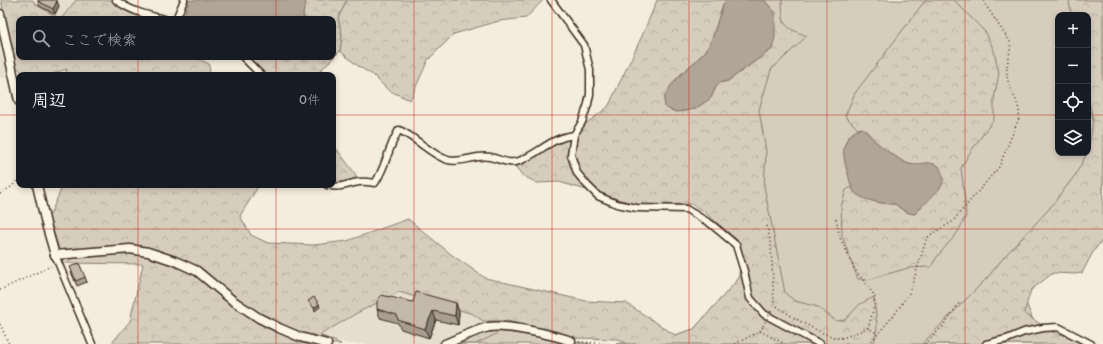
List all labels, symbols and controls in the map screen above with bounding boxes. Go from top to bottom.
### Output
map controls [1055,12,1091,156]
button: + [1055,12,1091,48]
search box [16,16,336,60]
icon: search [30,27,52,49]
text: ここで検索 [62,31,137,49]
button: − [1055,48,1091,84]
button: locate [1055,84,1091,120]
text: 周辺 [32,90,66,110]
text: 0件 [299,92,320,107]
button: layers [1055,120,1091,156]

